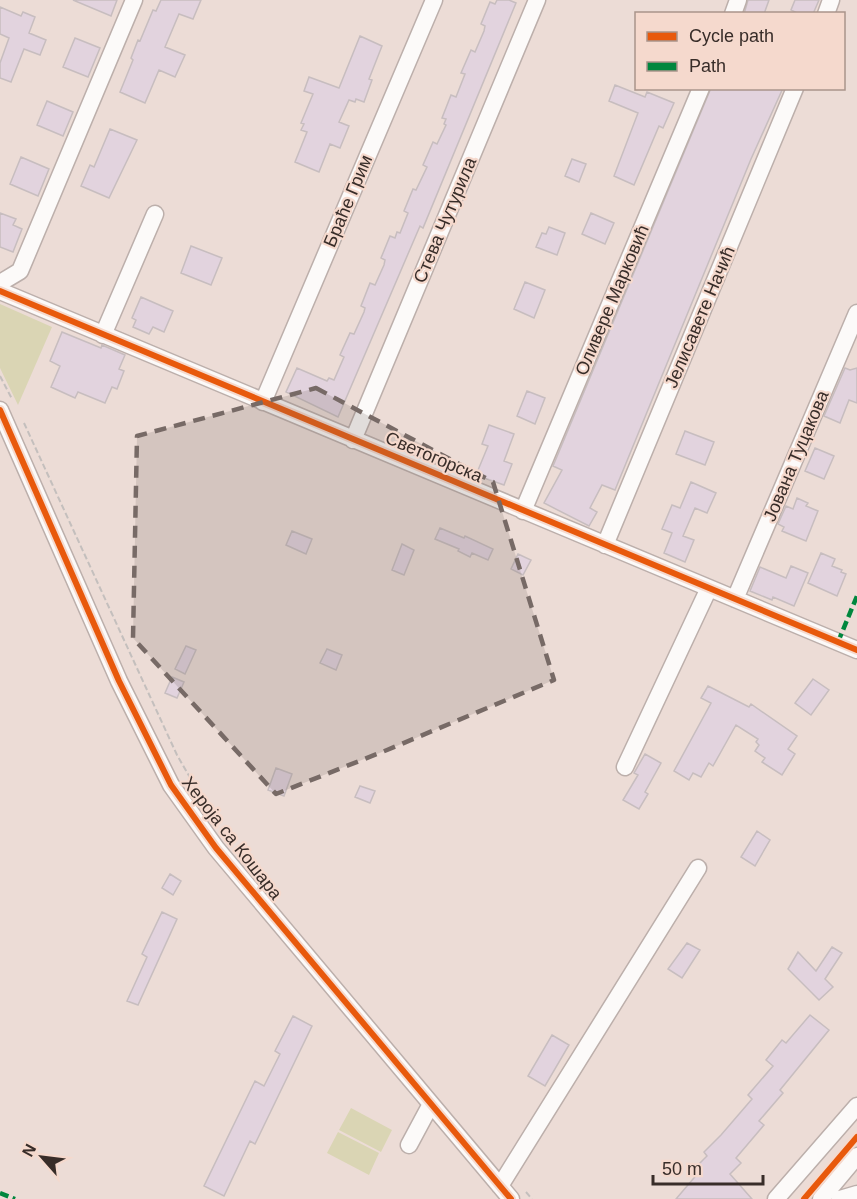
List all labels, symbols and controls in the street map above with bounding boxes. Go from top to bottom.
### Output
legend [635,12,845,90]
text: Cycle path [689,26,774,46]
text: Path [689,56,726,76]
street label: Браће Грим [320,152,376,250]
street label: Стева Чутурила [410,153,481,286]
street label: Оливере Марковић [571,222,653,378]
street label: Јелисавете Начић [661,243,739,391]
street label: Јована Туцакова [759,387,833,524]
street label: Светогорска [383,428,486,487]
street label: Хероја са Кошара [178,773,287,904]
north arrow [12,1127,72,1187]
text: N [19,1141,39,1159]
scale bar [653,1148,762,1186]
text: 50 m [662,1159,702,1179]

